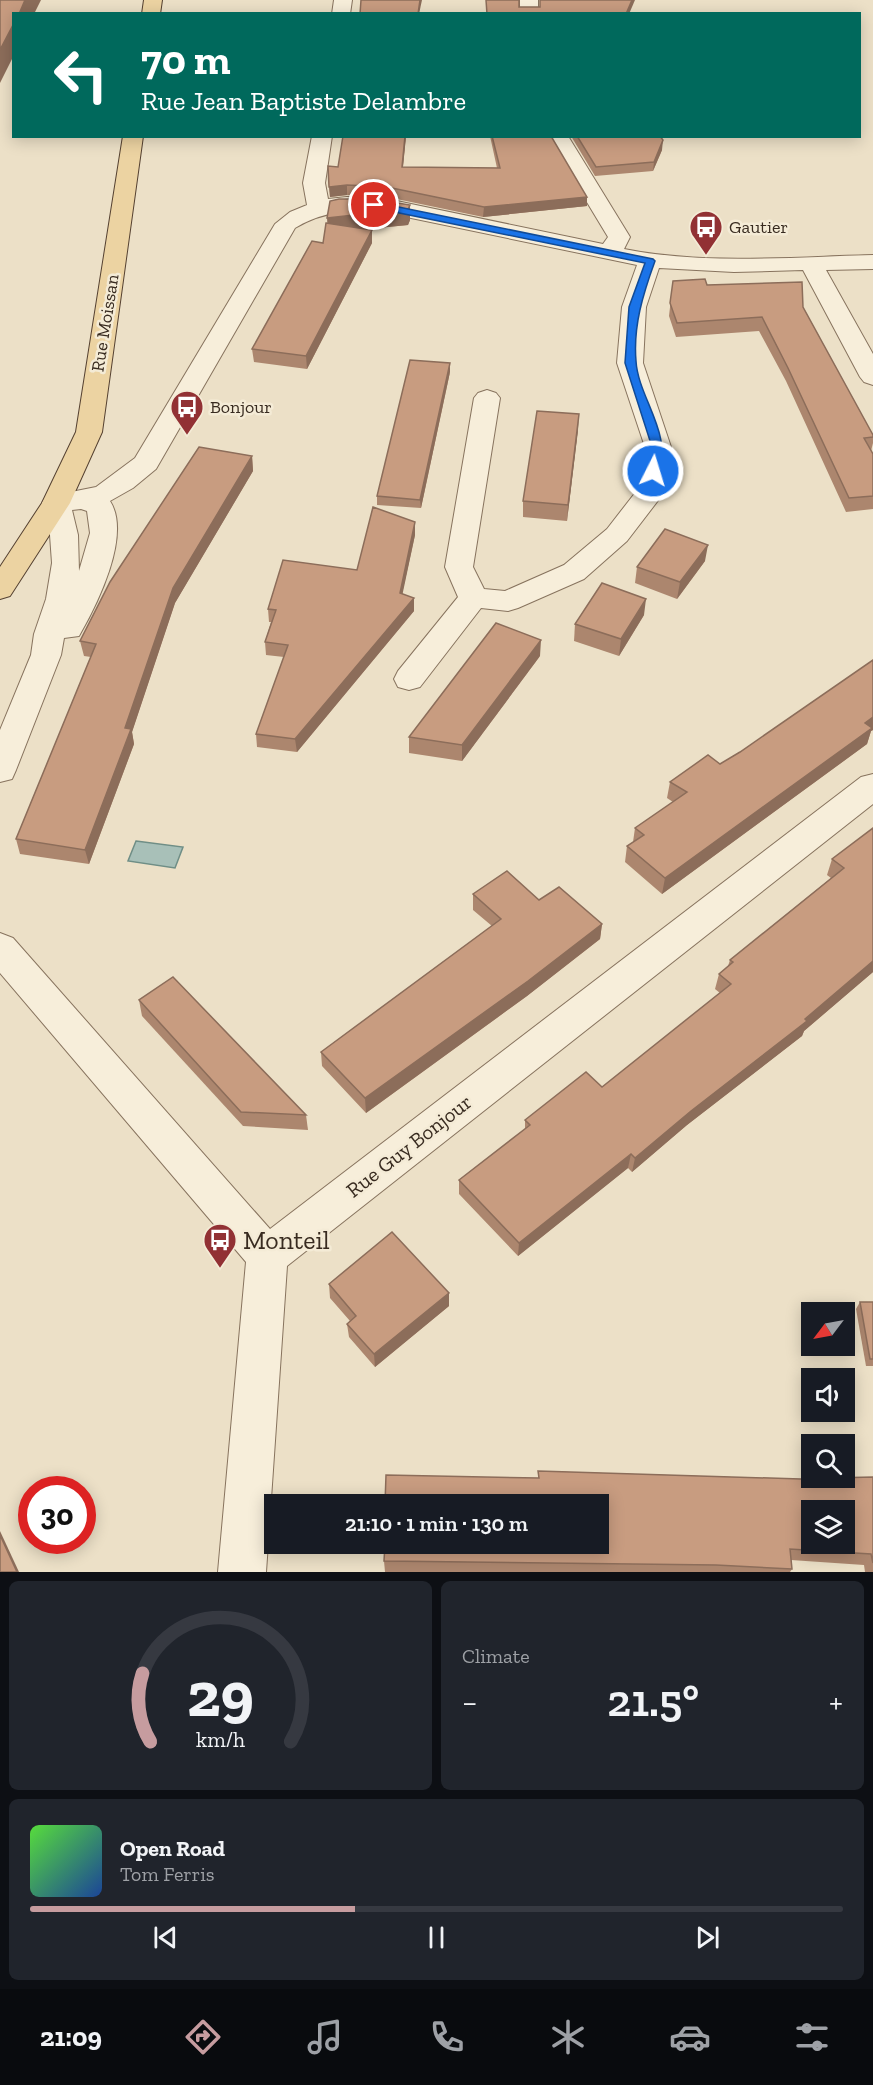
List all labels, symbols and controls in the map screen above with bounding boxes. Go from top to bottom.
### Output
text: 70 m [141,34,231,85]
icon: left [42,36,120,114]
text: Rue Jean Baptiste Delambre [141,85,466,117]
pin [348,179,399,230]
icon: arrive [357,188,390,221]
bus stop icon: Gautier [688,209,724,256]
place label: Gautier [729,216,788,238]
street label: Rue Moissan [86,272,124,373]
bus stop icon: Bonjour [169,389,205,436]
place label: Bonjour [210,396,272,418]
position arrow [621,439,685,503]
street label: Rue Guy Bonjour [341,1089,477,1203]
bus stop icon: Monteil [202,1222,238,1269]
place label: Monteil [243,1224,330,1256]
north arrow [801,1302,855,1356]
map controls [801,1302,855,1554]
button: sound [801,1368,855,1422]
button: search [801,1434,855,1488]
speed limit sign: 30 [18,1476,96,1554]
button: layers [801,1500,855,1554]
text: 21:10 · 1 min · 130 m [345,1510,528,1537]
text: Climate [462,1644,530,1668]
text: 29 [187,1657,254,1732]
text: 21.5° [607,1674,699,1728]
text: − [462,1682,477,1721]
text: + [829,1682,843,1721]
text: km/h [196,1728,245,1753]
text: Open Road [120,1835,225,1862]
text: Tom Ferris [120,1862,215,1886]
icon: previous [149,1921,182,1954]
icon: pause [420,1921,453,1954]
icon: next [691,1921,724,1954]
icon: directions [182,2016,224,2058]
icon: music [304,2016,346,2058]
icon: phone [426,2016,468,2058]
icon: climate [547,2016,589,2058]
icon: car [669,2016,711,2058]
icon: filters [791,2016,833,2058]
text: 21:09 [40,2021,102,2053]

